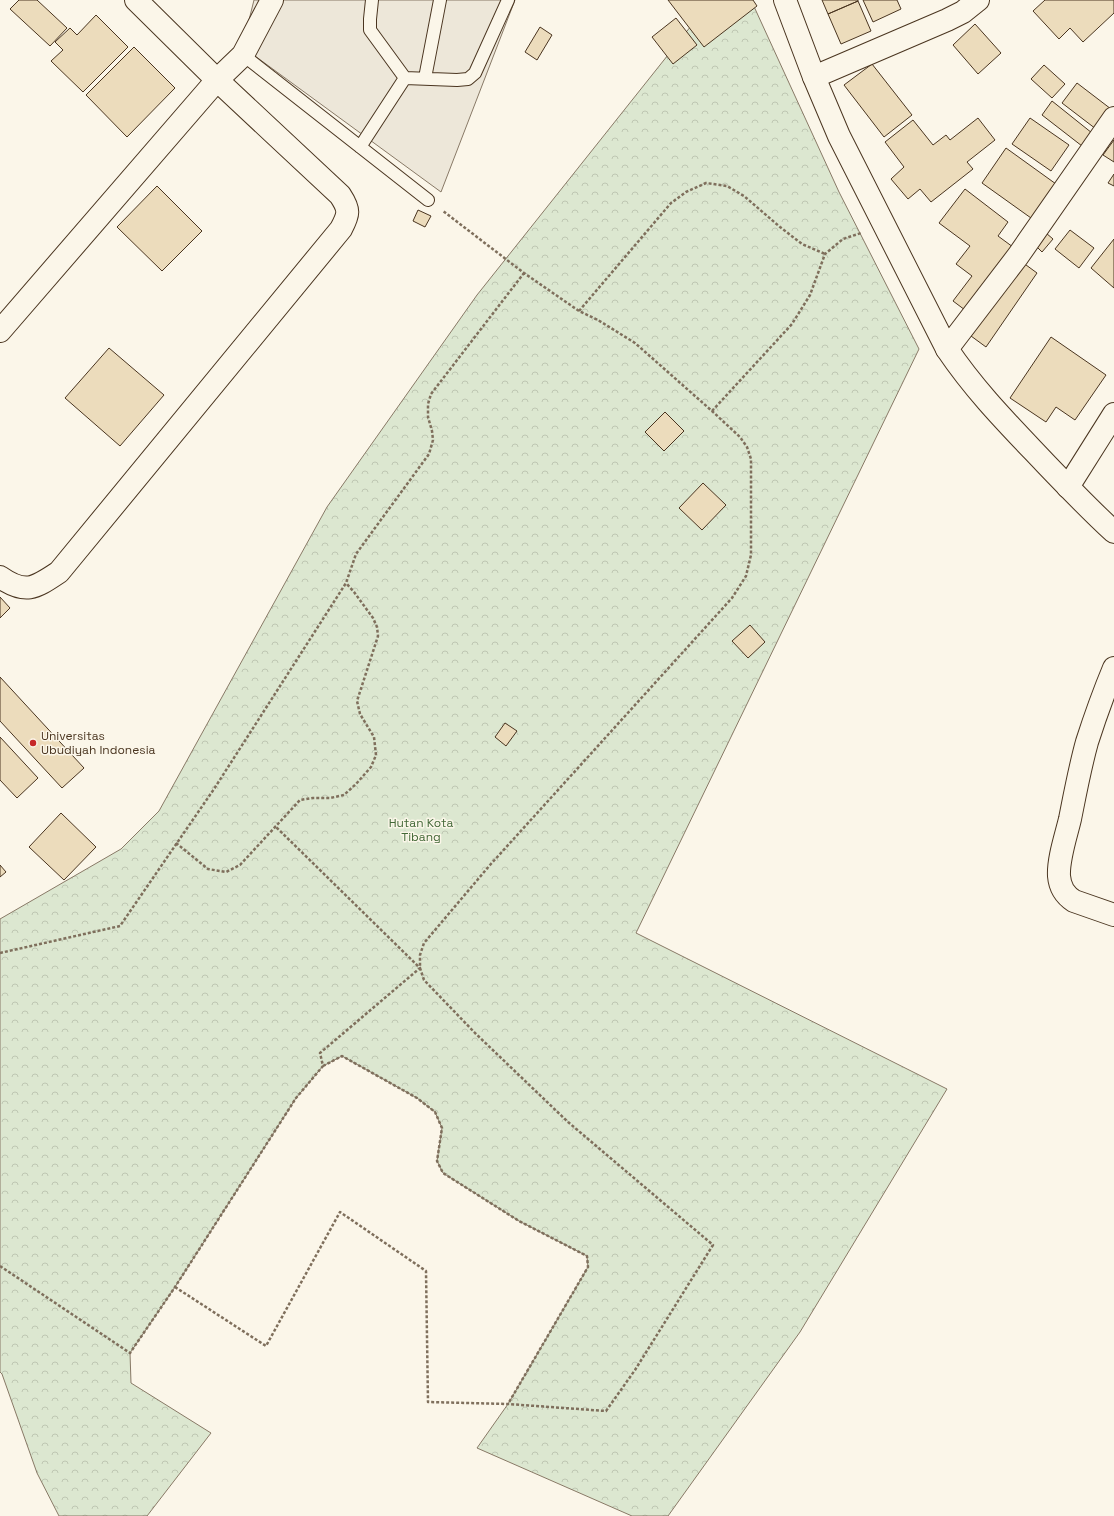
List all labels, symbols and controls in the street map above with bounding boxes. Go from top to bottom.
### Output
place label: Universitas Ubudiyah Indonesia [41,728,156,758]
marker: Universitas Ubudiyah Indonesia [28,738,38,748]
park label: Hutan Kota Tibang [389,815,453,845]

